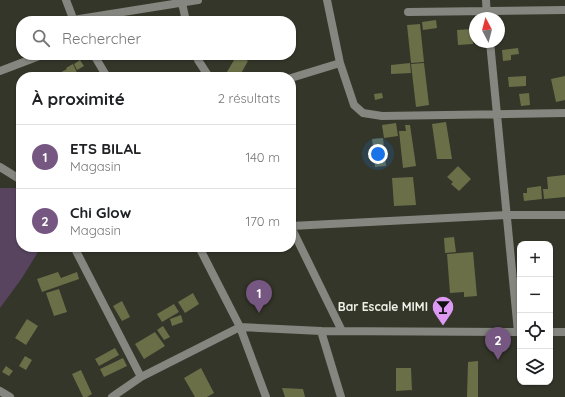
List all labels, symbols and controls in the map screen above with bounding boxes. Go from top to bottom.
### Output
north arrow [469,12,505,48]
search box [16,16,296,60]
icon: search [30,27,52,49]
text: Rechercher [62,29,141,48]
text: À proximité [32,88,125,109]
text: 2 résultats [218,90,280,106]
text: ETS BILAL [70,139,142,158]
your location [368,144,388,164]
text: 1 [42,149,48,165]
text: 140 m [245,149,280,165]
text: Magasin [70,158,121,174]
text: Chi Glow [70,203,131,222]
text: 2 [41,213,49,229]
text: 170 m [245,213,280,229]
text: Magasin [70,222,121,238]
map controls [517,241,553,385]
button: + [517,241,553,277]
button: − [517,277,553,313]
pin: 1 [246,280,272,313]
bar icon: Bar Escale MIMI [430,294,456,327]
place label: Bar Escale MIMI [338,299,428,314]
button: locate [517,313,553,349]
pin: 2 [485,327,511,360]
button: layers [517,349,553,385]

